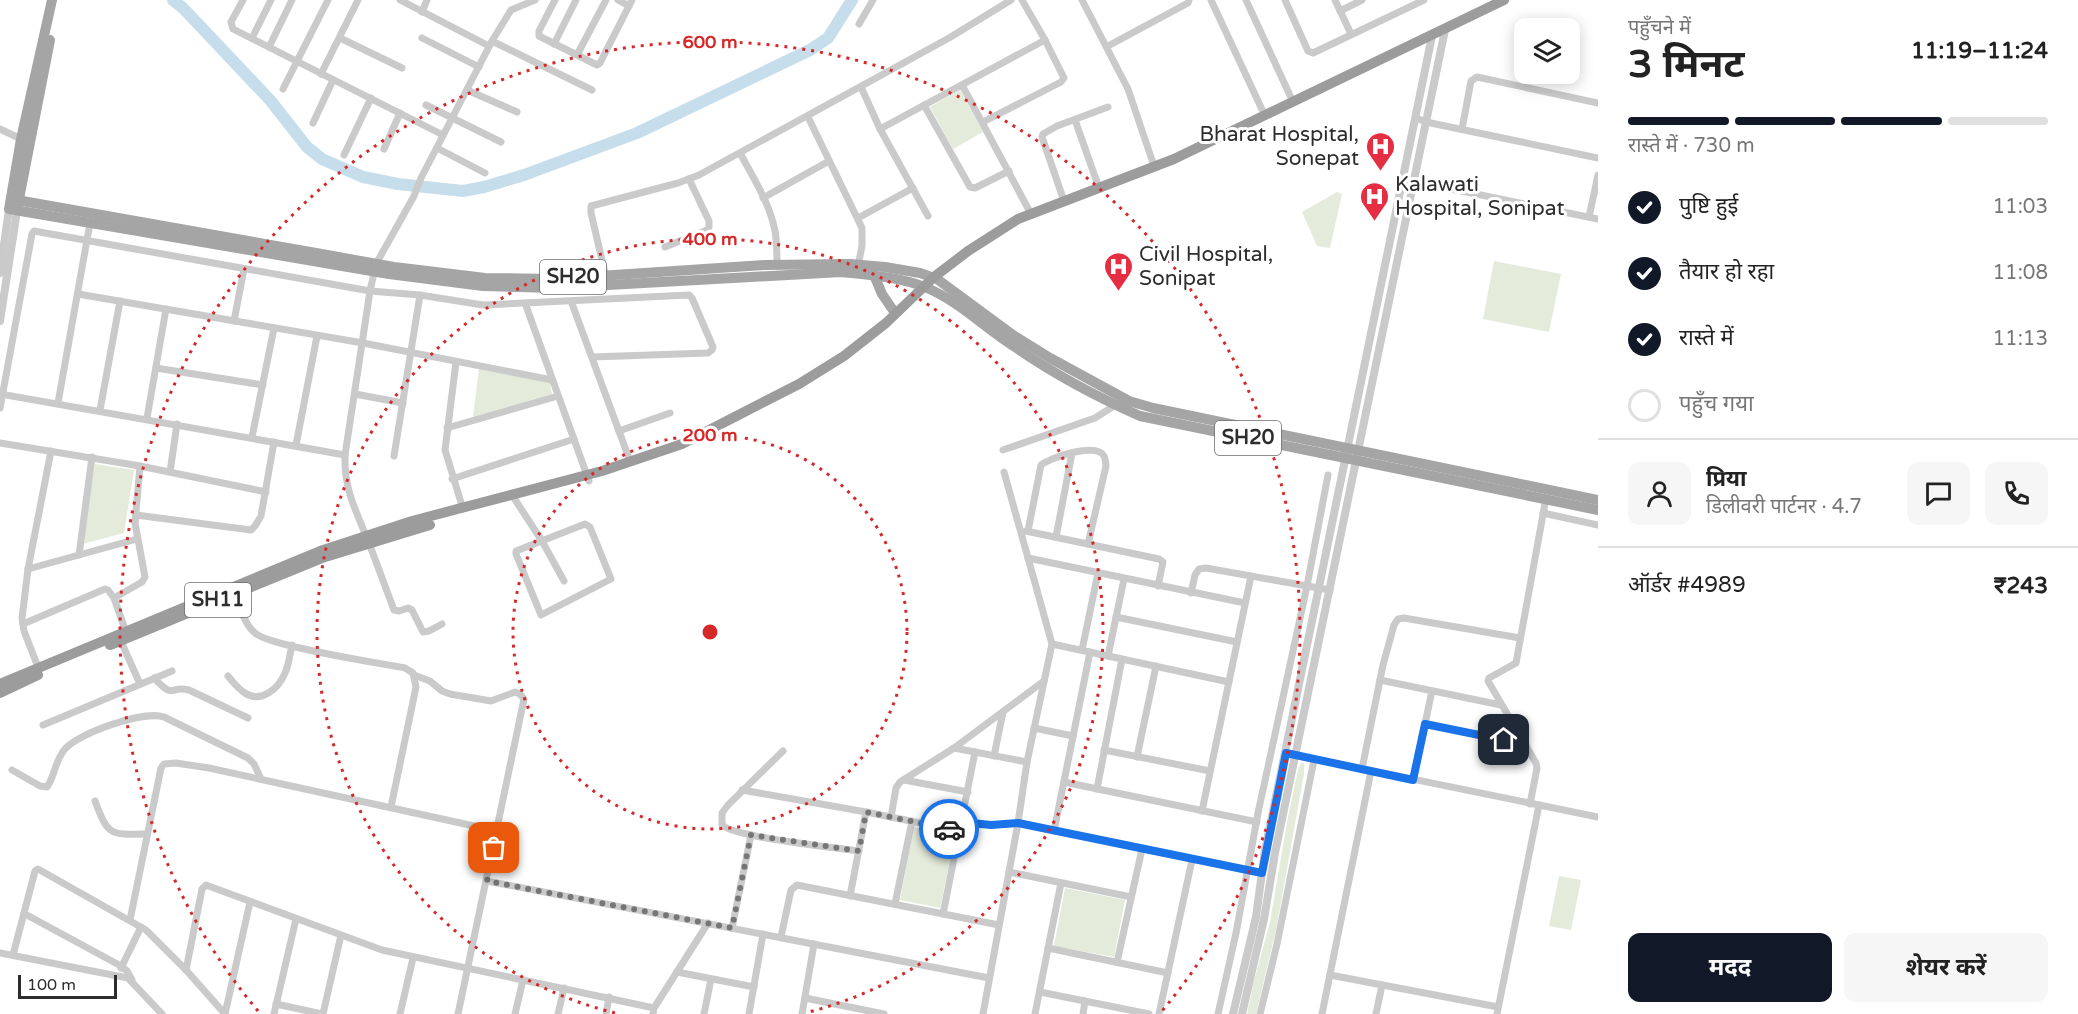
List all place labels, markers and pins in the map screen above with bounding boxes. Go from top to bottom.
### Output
place label: Bharat Hospital, Sonepat [1200,122,1359,171]
hospital icon: Bharat Hospital, Sonepat [1364,130,1396,172]
place label: Kalawati Hospital, Sonipat [1395,172,1564,221]
hospital icon: Kalawati Hospital, Sonipat [1358,180,1390,222]
place label: Civil Hospital, Sonipat [1139,242,1273,291]
hospital icon: Civil Hospital, Sonipat [1102,250,1134,292]
centre of rings [700,622,720,642]
pin [1478,714,1529,765]
pin [468,822,519,873]

